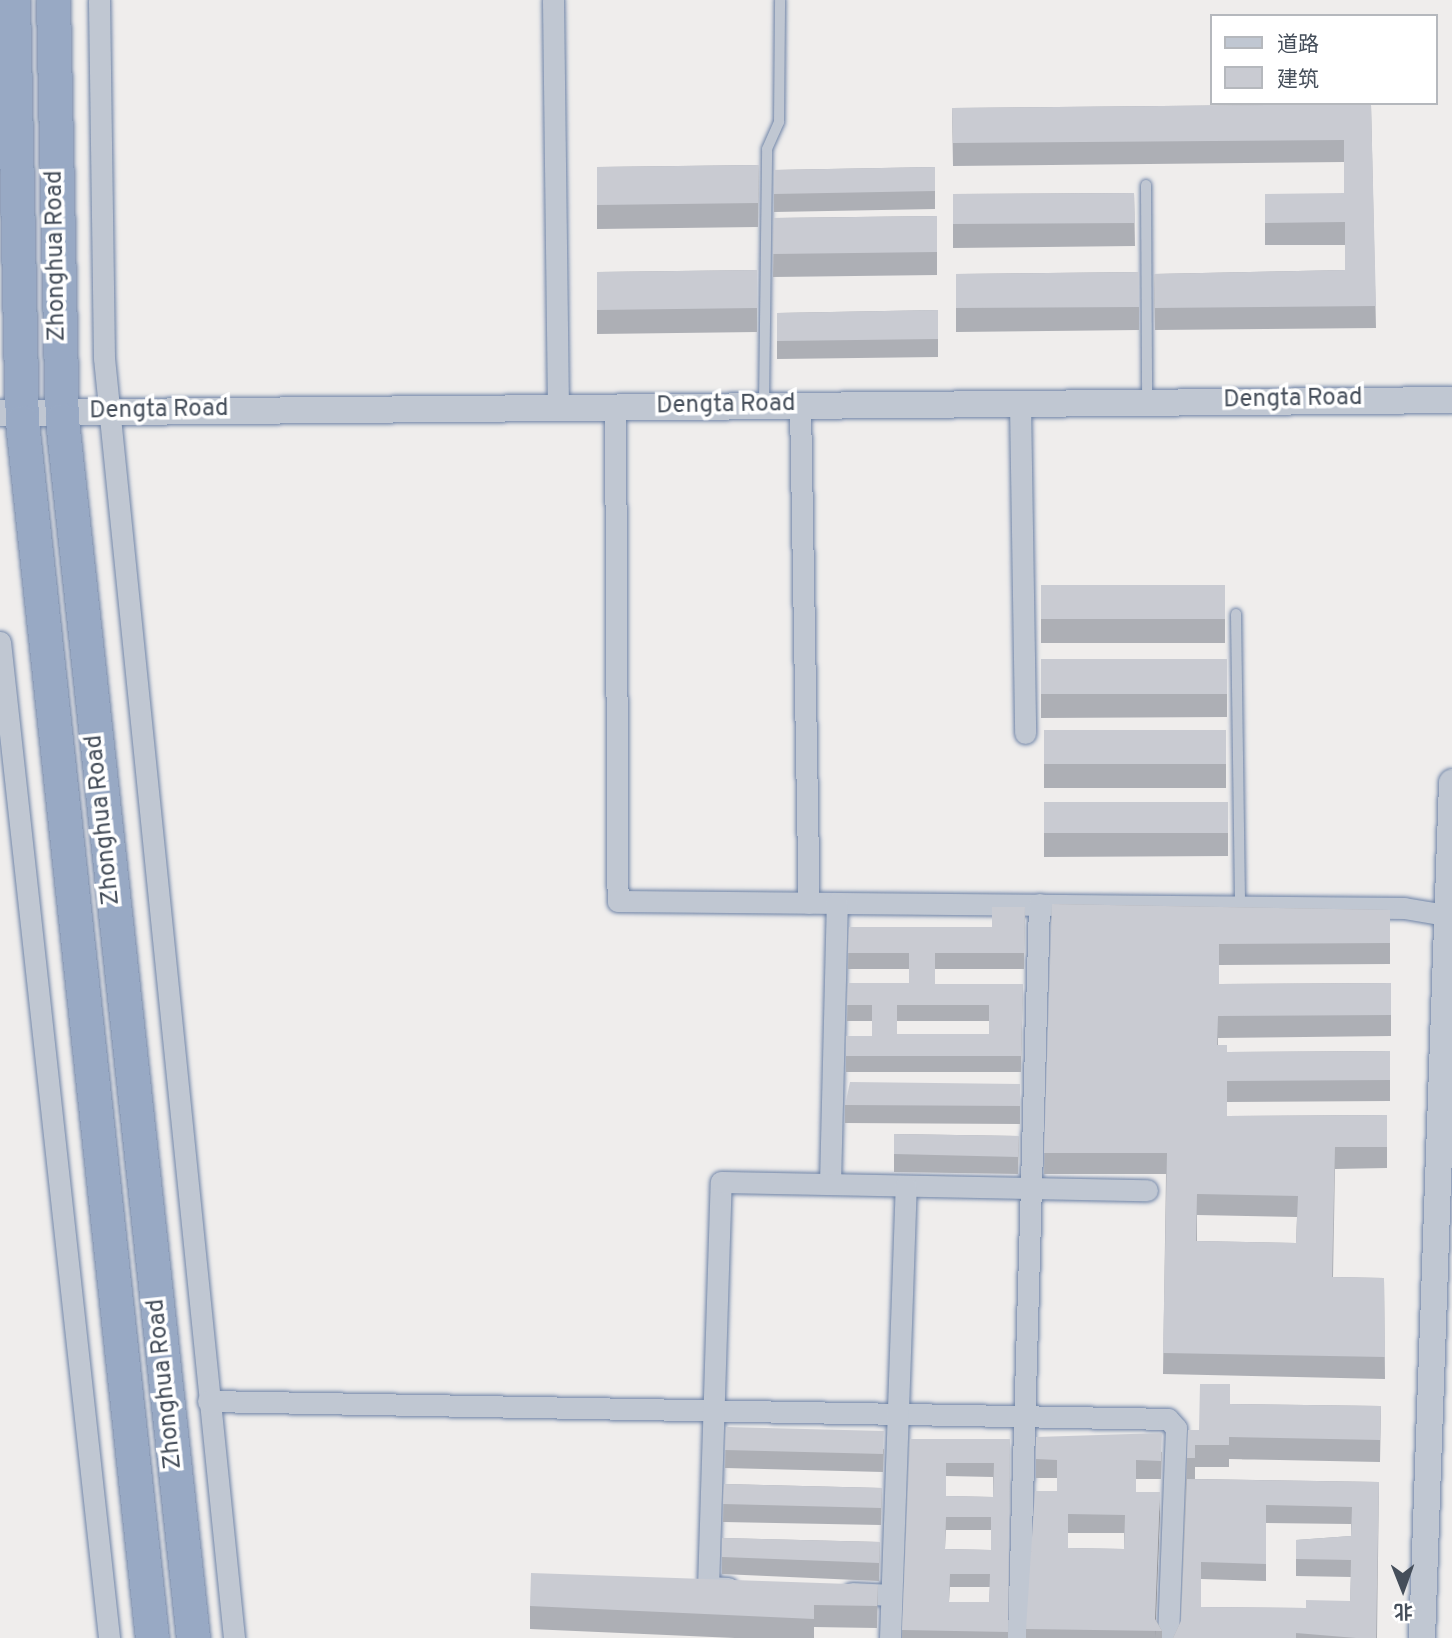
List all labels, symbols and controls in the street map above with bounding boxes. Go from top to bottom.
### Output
legend [1210,14,1438,105]
text: 道路 [1277,32,1319,59]
text: 建筑 [1277,67,1319,94]
street label: Zhonghua Road [41,170,73,342]
street label: Dengta Road [1223,384,1363,416]
street label: Dengta Road [656,390,796,422]
street label: Dengta Road [89,395,229,427]
street label: Zhonghua Road [81,733,127,907]
street label: Zhonghua Road [143,1297,189,1471]
north arrow [1368,1554,1438,1624]
text: 北 [1394,1598,1413,1622]

